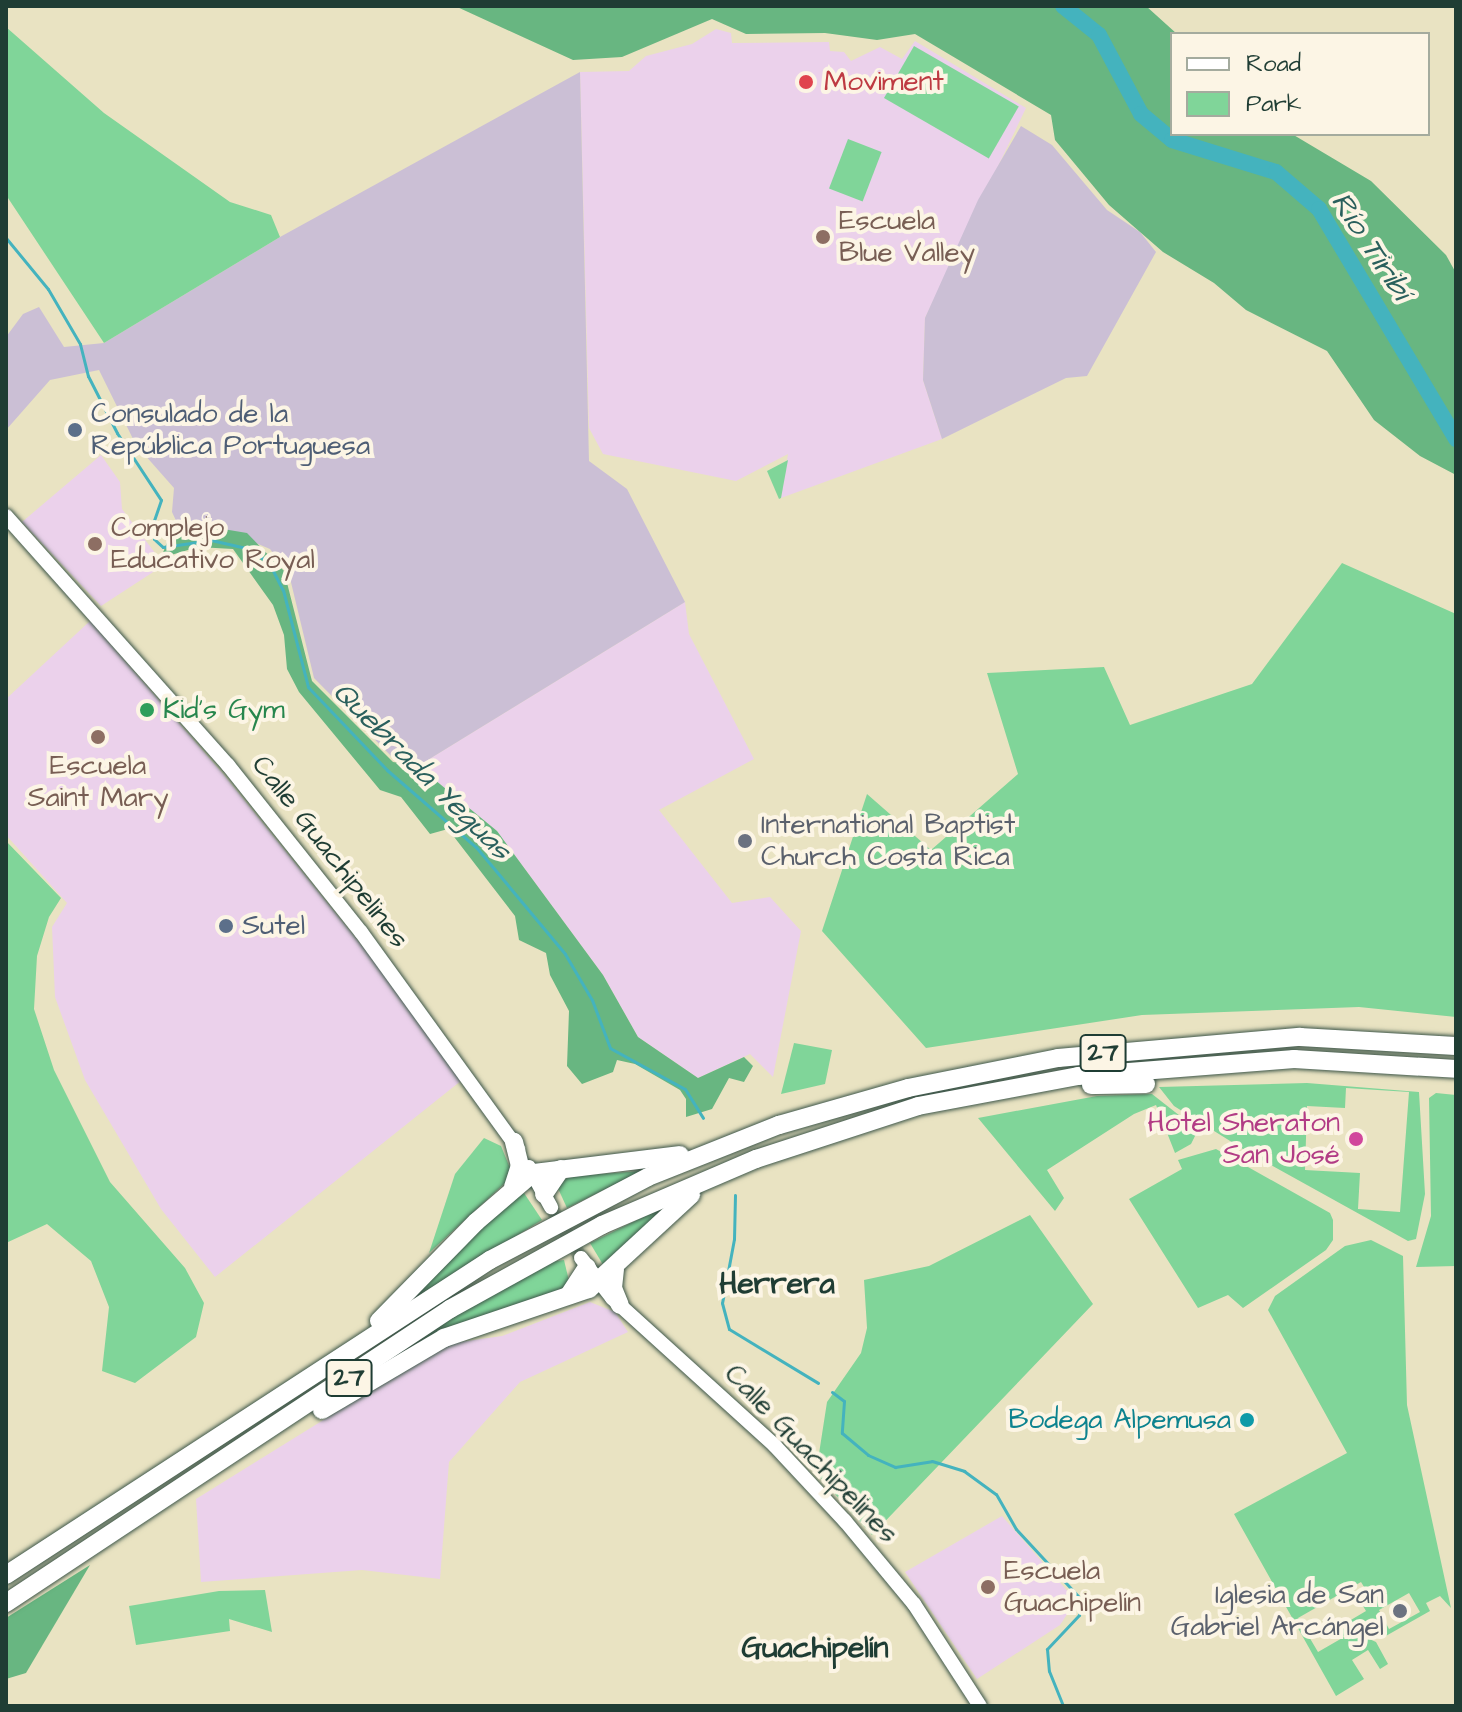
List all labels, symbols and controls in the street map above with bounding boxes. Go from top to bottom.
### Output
legend [1170,32,1430,136]
text: Road [1246,47,1301,81]
place label: Moviment [824,65,944,99]
marker: Moviment [795,71,817,93]
text: Park [1246,87,1302,121]
water label: Río Tiribí [1323,186,1419,306]
place label: Escuela Blue Valley [839,204,975,270]
marker: Escuela Blue Valley [814,228,832,246]
place label: Consulado de la República Portuguesa [91,397,370,463]
marker: Consulado de la República Portuguesa [66,421,84,439]
place label: Complejo Educativo Royal [111,511,315,577]
marker: Complejo Educativo Royal [86,535,104,553]
water label: Quebrada Yeguas [325,674,519,868]
place label: Kid's Gym [163,693,285,727]
marker: Kid's Gym [138,701,156,719]
marker: Escuela Saint Mary [89,728,107,746]
place label: Escuela Saint Mary [27,749,169,815]
street label: Calle Guachipelines [244,749,416,955]
place label: International Baptist Church Costa Rica [761,808,1015,874]
marker: International Baptist Church Costa Rica [736,832,754,850]
place label: Sutel [242,909,305,943]
marker: Sutel [217,917,235,935]
road number: 27 [1079,1031,1127,1075]
place label: Hotel Sheraton San José [1147,1106,1340,1172]
marker: Hotel Sheraton San José [1347,1130,1365,1148]
district label: Herrera [719,1266,835,1302]
road number: 27 [325,1356,373,1400]
street label: Calle Guachipelines [717,1358,905,1550]
place label: Bodega Alpemusa [1009,1403,1231,1437]
marker: Bodega Alpemusa [1238,1411,1256,1429]
place label: Escuela Guachipelín [1004,1554,1141,1620]
marker: Escuela Guachipelín [979,1578,997,1596]
place label: Iglesia de San Gabriel Arcángel [1171,1578,1384,1644]
marker: Iglesia de San Gabriel Arcángel [1391,1602,1409,1620]
district label: Guachipelín [742,1630,888,1666]

